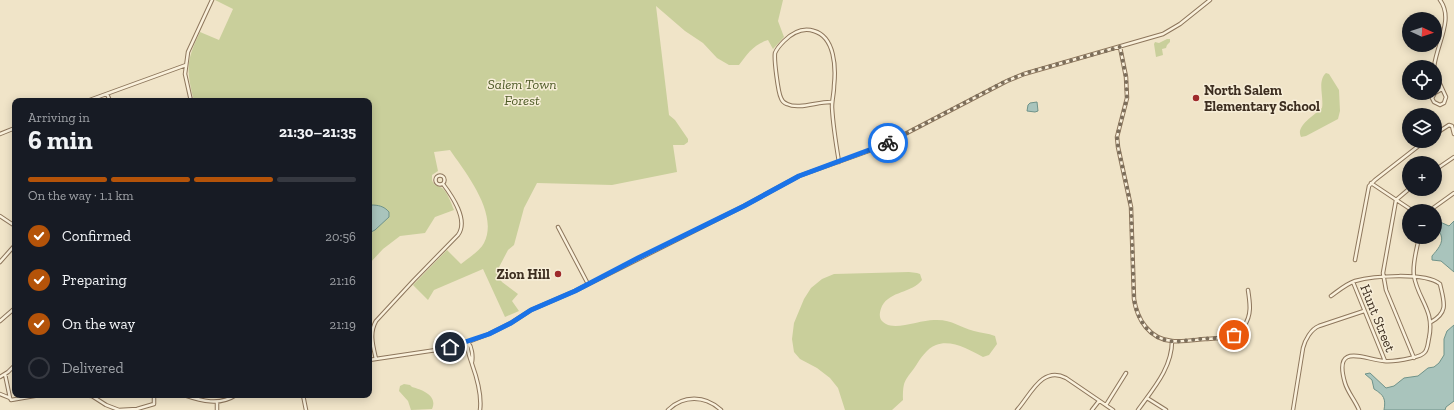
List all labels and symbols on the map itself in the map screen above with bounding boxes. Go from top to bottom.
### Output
north arrow [1402,12,1442,52]
park label: Salem Town Forest [487,76,557,109]
place label: North Salem Elementary School [1204,82,1320,115]
marker: North Salem Elementary School [1191,93,1201,103]
courier [868,123,908,163]
place label: Zion Hill [497,266,550,283]
marker: Zion Hill [553,269,563,279]
street label: Hunt Street [1356,282,1399,355]
pin [1217,318,1251,352]
pin [433,330,467,364]

